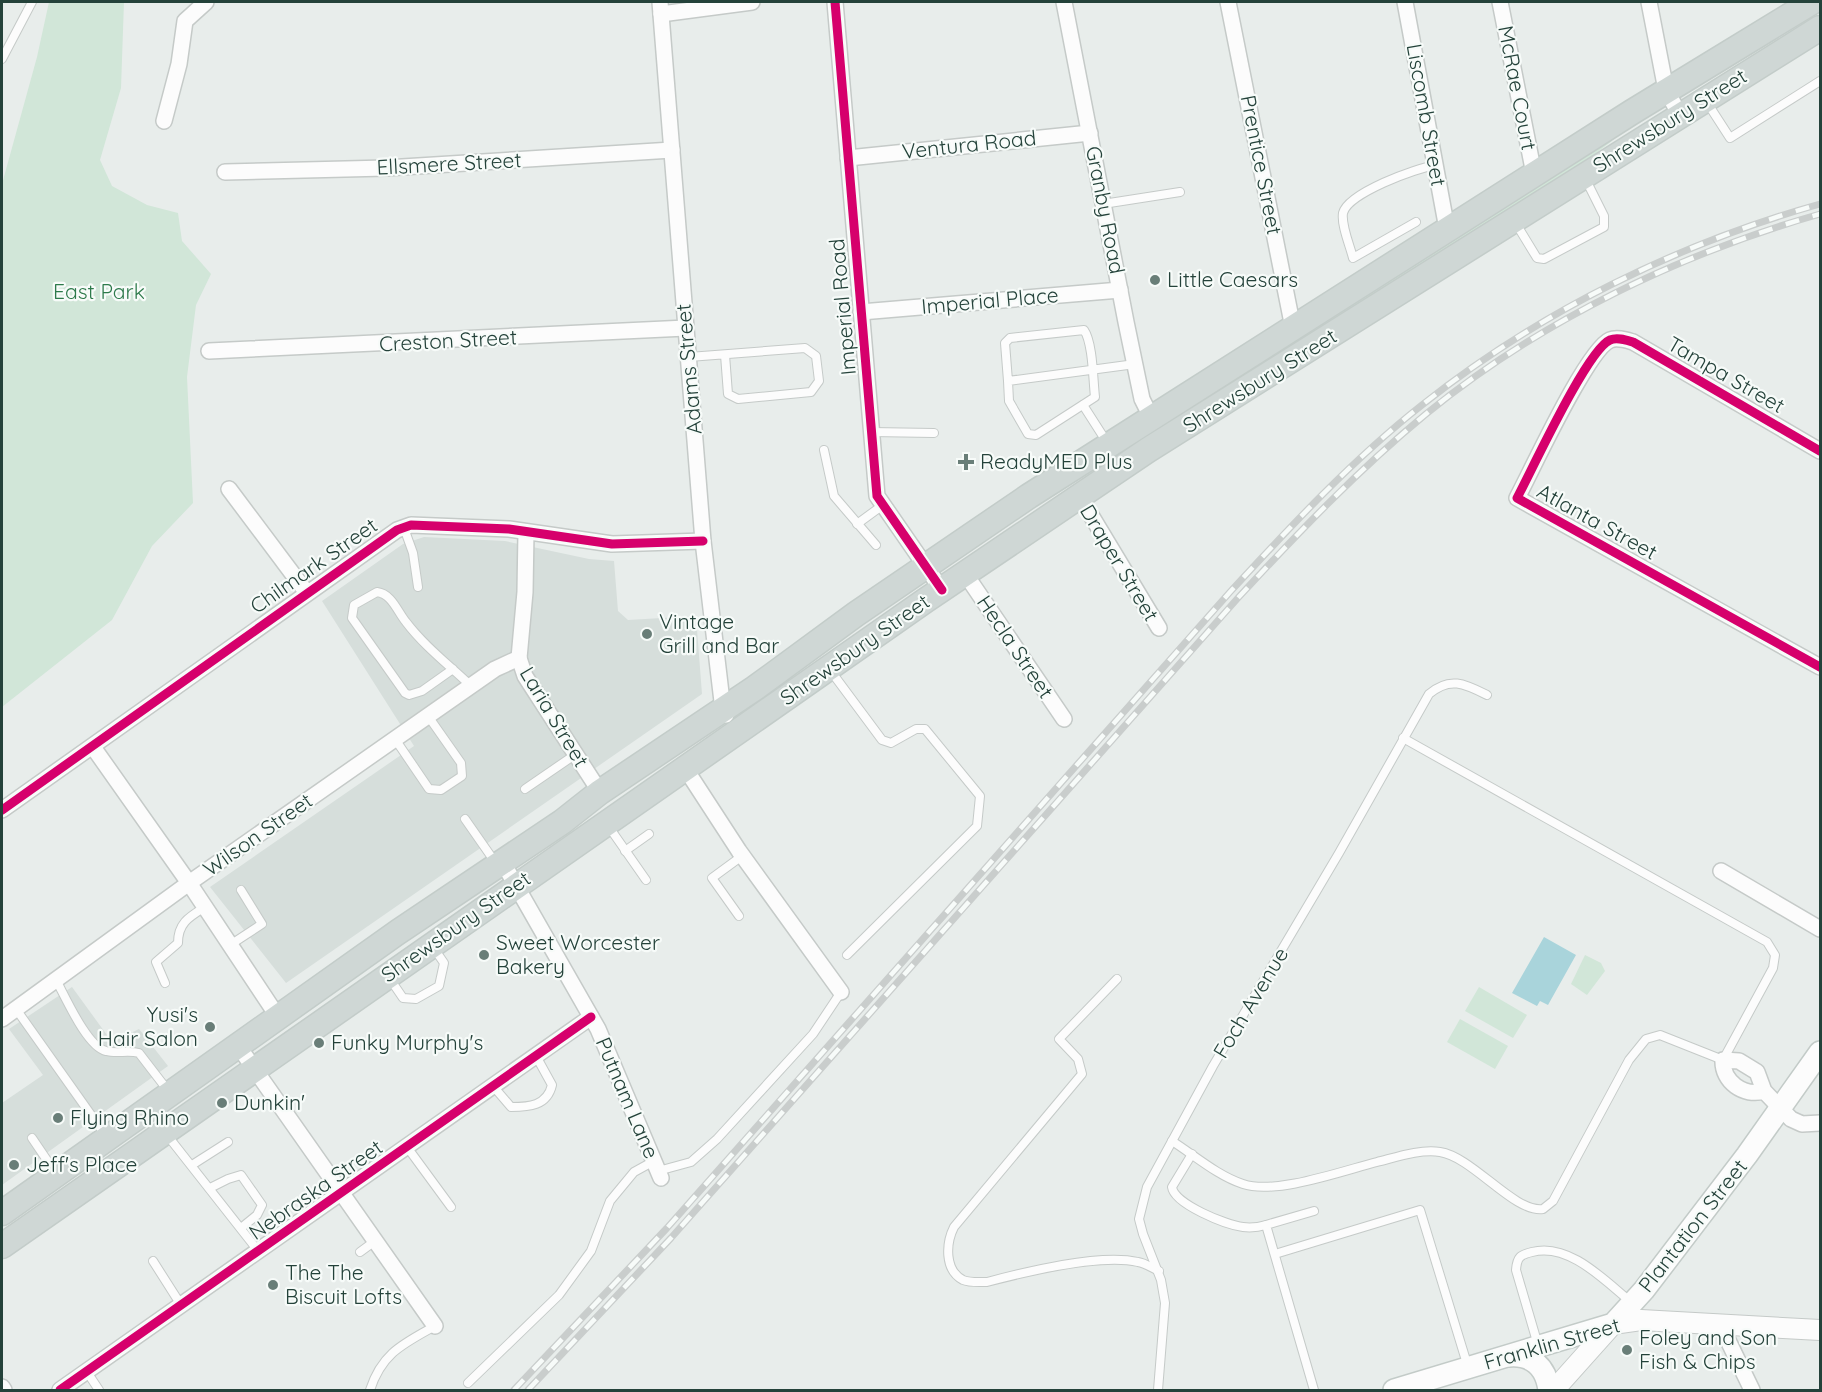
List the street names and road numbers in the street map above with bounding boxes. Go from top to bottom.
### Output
street label: McRae Court [1493,23,1543,152]
street label: Liscomb Street [1402,42,1452,188]
street label: Shrewsbury Street [1588,62,1751,178]
street label: Prentice Street [1236,93,1288,237]
street label: Ventura Road [900,124,1037,164]
street label: Granby Road [1081,144,1131,276]
street label: Ellsmere Street [376,146,522,180]
street label: Imperial Road [823,238,861,376]
street label: Imperial Place [920,281,1060,319]
street label: Adams Street [669,303,707,436]
street label: Shrewsbury Street [1178,322,1341,438]
street label: Creston Street [378,323,518,357]
street label: Tampa Street [1663,330,1790,418]
street label: Atlanta Street [1533,477,1662,565]
street label: Draper Street [1075,499,1165,626]
street label: Chilmark Street [245,512,382,619]
street label: Shrewsbury Street [775,588,934,710]
street label: Hecla Street [972,590,1060,703]
street label: Laria Street [515,662,595,771]
street label: Wilson Street [198,787,317,881]
street label: Shrewsbury Street [376,865,535,987]
street label: Foch Avenue [1207,942,1293,1063]
street label: Putnam Lane [591,1033,665,1162]
street label: Nebraska Street [244,1133,387,1245]
street label: Plantation Street [1632,1154,1752,1297]
street label: Franklin Street [1481,1311,1623,1375]

